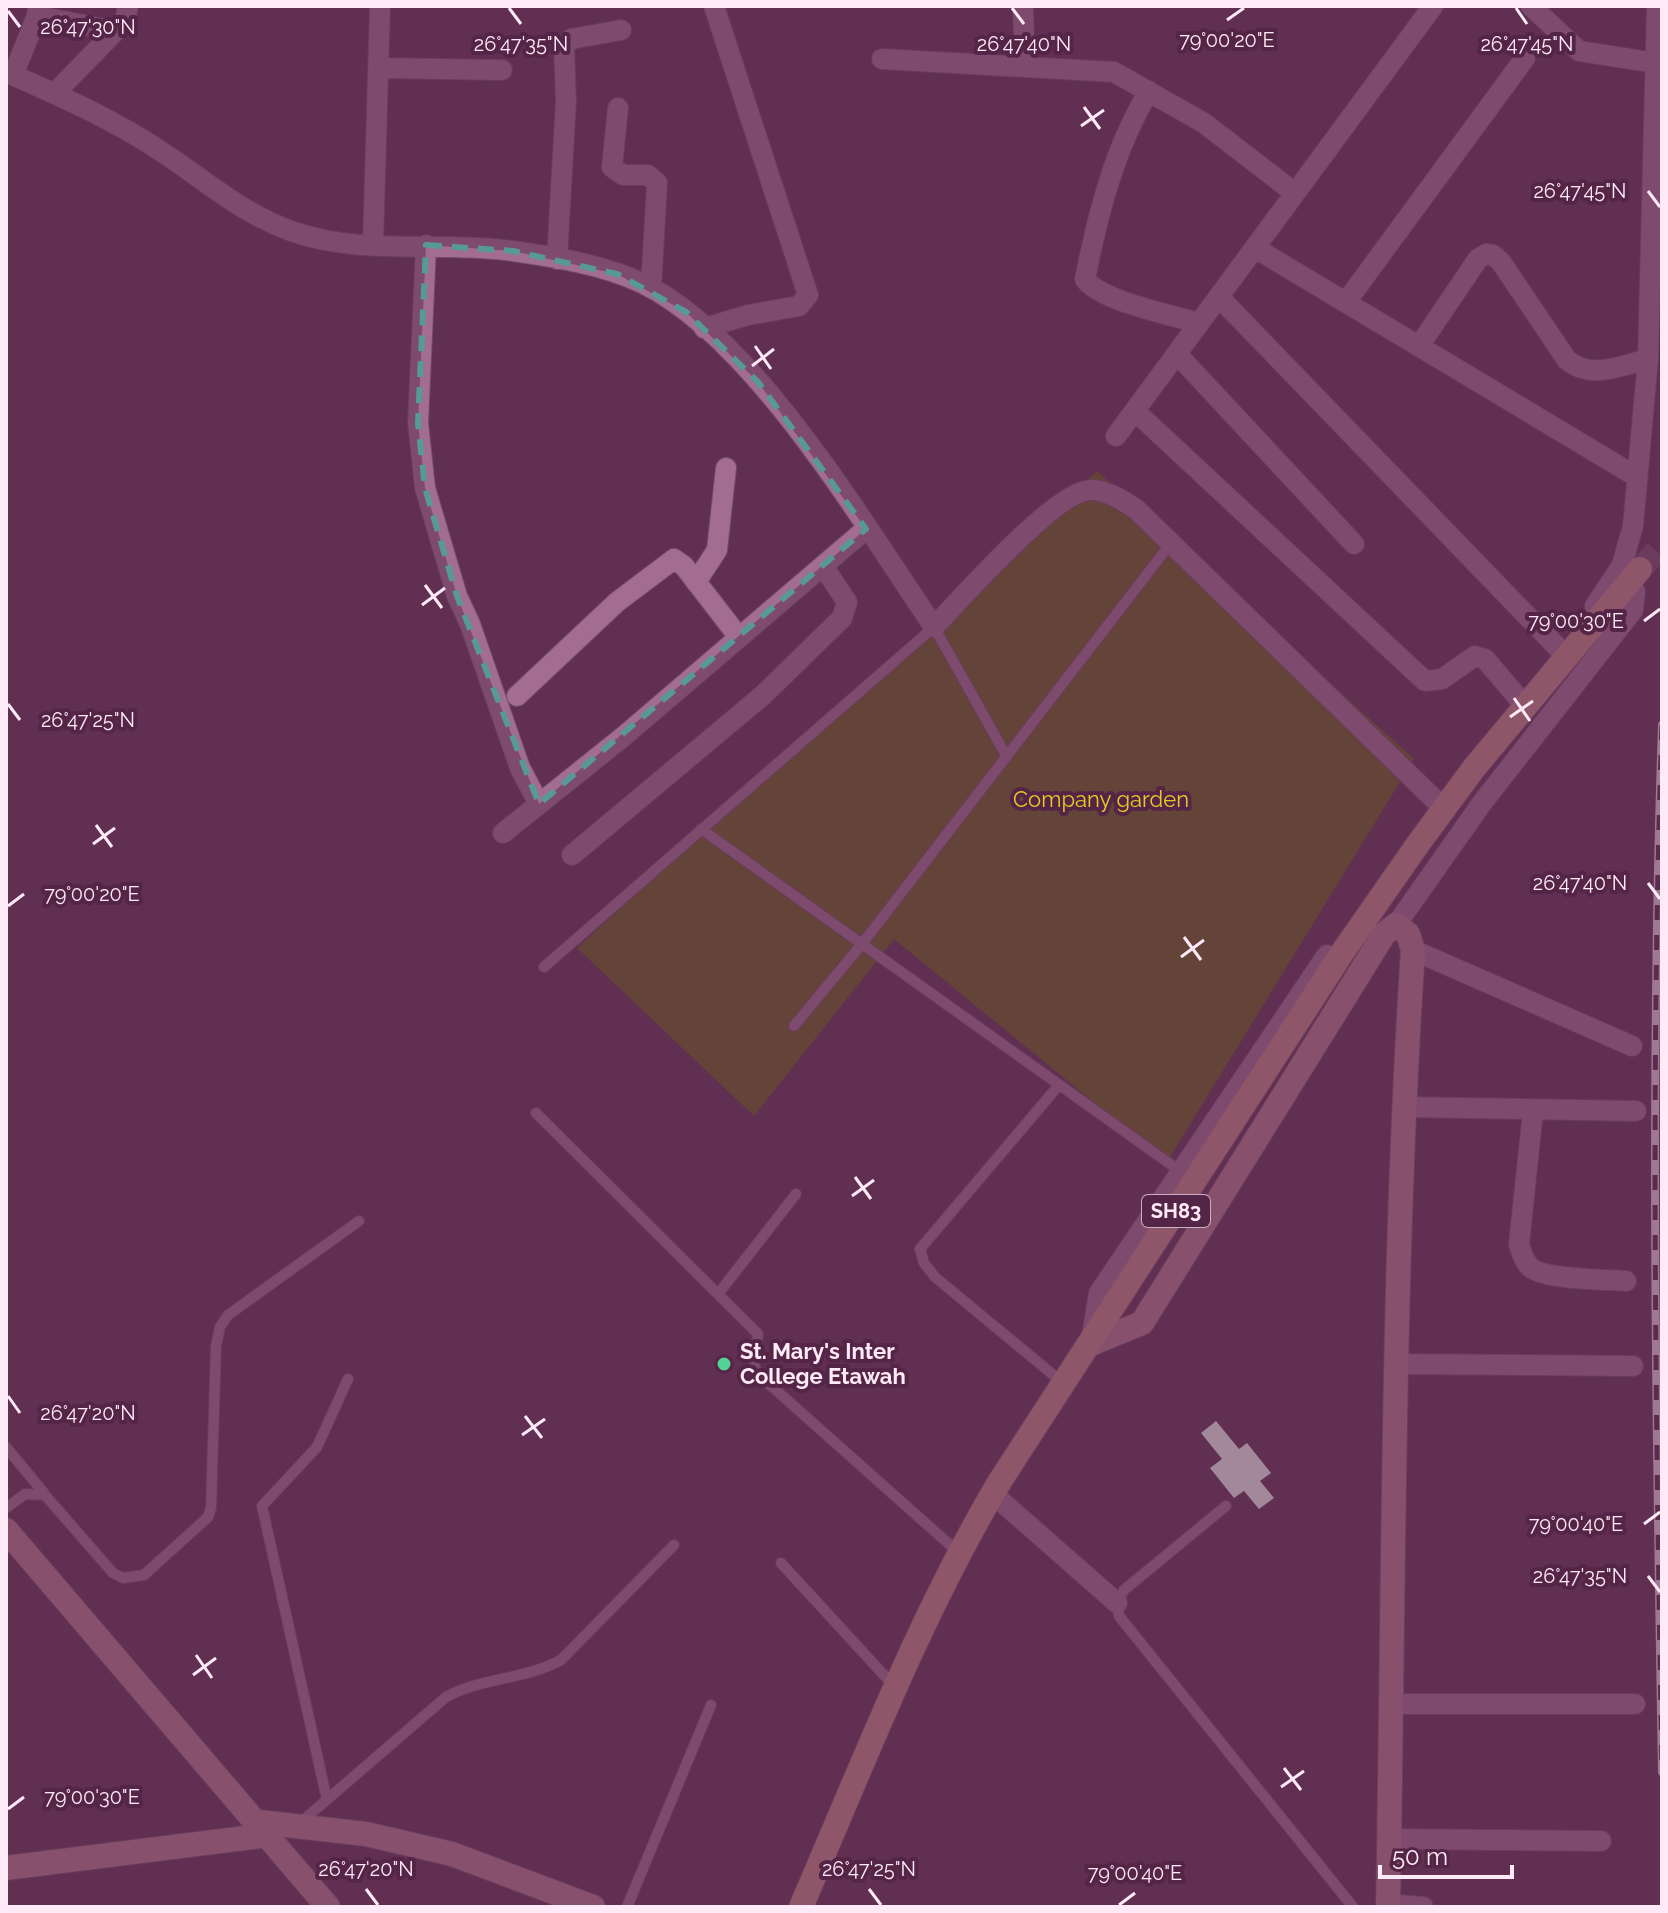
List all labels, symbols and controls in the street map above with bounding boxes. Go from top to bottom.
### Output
text: 26°47'30"N [40,15,136,39]
text: 79°00'20"E [1179,28,1275,52]
text: 26°47'35"N [474,32,568,56]
text: 26°47'40"N [977,32,1071,56]
text: 26°47'45"N [1480,32,1574,56]
text: 26°47'45"N [1533,179,1627,203]
text: 79°00'30"E [1528,609,1624,633]
text: 26°47'25"N [41,708,135,732]
park label: Company garden [1013,786,1189,812]
text: 26°47'40"N [1533,871,1627,895]
text: 79°00'20"E [44,882,140,906]
road number: SH83 [1142,1195,1210,1227]
place label: St. Mary's Inter College Etawah [740,1338,906,1389]
marker: St. Mary's Inter College Etawah [715,1355,733,1373]
text: 26°47'20"N [40,1401,136,1425]
text: 79°00'40"E [1529,1512,1623,1536]
text: 26°47'35"N [1533,1564,1627,1588]
text: 79°00'30"E [44,1785,140,1809]
scale bar [1380,1829,1512,1879]
text: 50 m [1392,1842,1448,1871]
text: 26°47'20"N [318,1857,414,1881]
text: 26°47'25"N [822,1857,916,1881]
text: 79°00'40"E [1088,1861,1182,1885]

